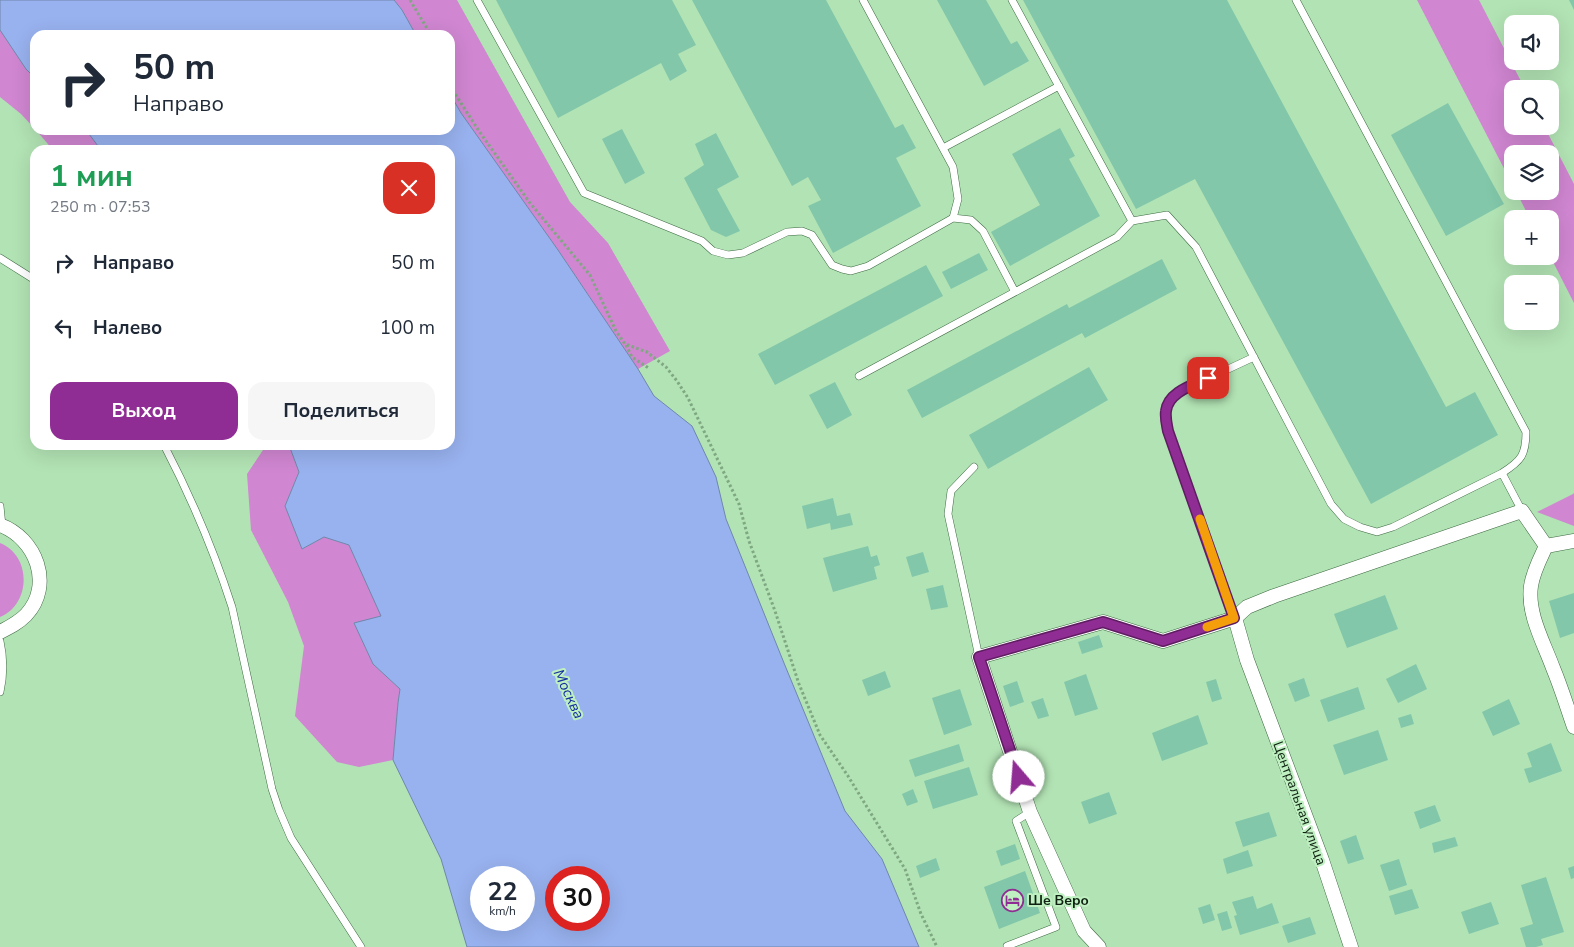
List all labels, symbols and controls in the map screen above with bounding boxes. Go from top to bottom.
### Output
map controls [1504,15,1559,330]
button: sound [1504,15,1559,70]
text: 50 m [133,44,215,91]
icon: right [50,50,115,115]
button: search [1504,80,1559,135]
text: Направо [133,89,224,119]
button: layers [1504,145,1559,200]
text: 1 мин [50,156,133,197]
button: close [383,162,435,214]
text: 250 m · 07:53 [50,196,151,218]
button: + [1504,210,1559,265]
icon: right [50,249,78,277]
text: Направо [93,250,174,276]
text: 50 m [391,250,435,276]
button: − [1504,275,1559,330]
icon: left [50,314,78,342]
text: Налево [93,315,162,341]
text: 100 m [380,315,435,341]
pin [1187,357,1229,399]
icon: arrive [1194,364,1222,392]
button: Выход [50,382,238,440]
button: Поделиться [248,382,435,440]
water label: Москва [549,666,589,722]
street label: Центральная улица [1268,739,1331,868]
position arrow [992,750,1044,802]
speed limit sign: 30 [545,866,610,931]
text: 22 [487,875,518,909]
hotel icon: Ше Веро [1000,888,1024,912]
place label: Ше Веро [1028,891,1089,910]
text: km/h [489,903,516,919]

